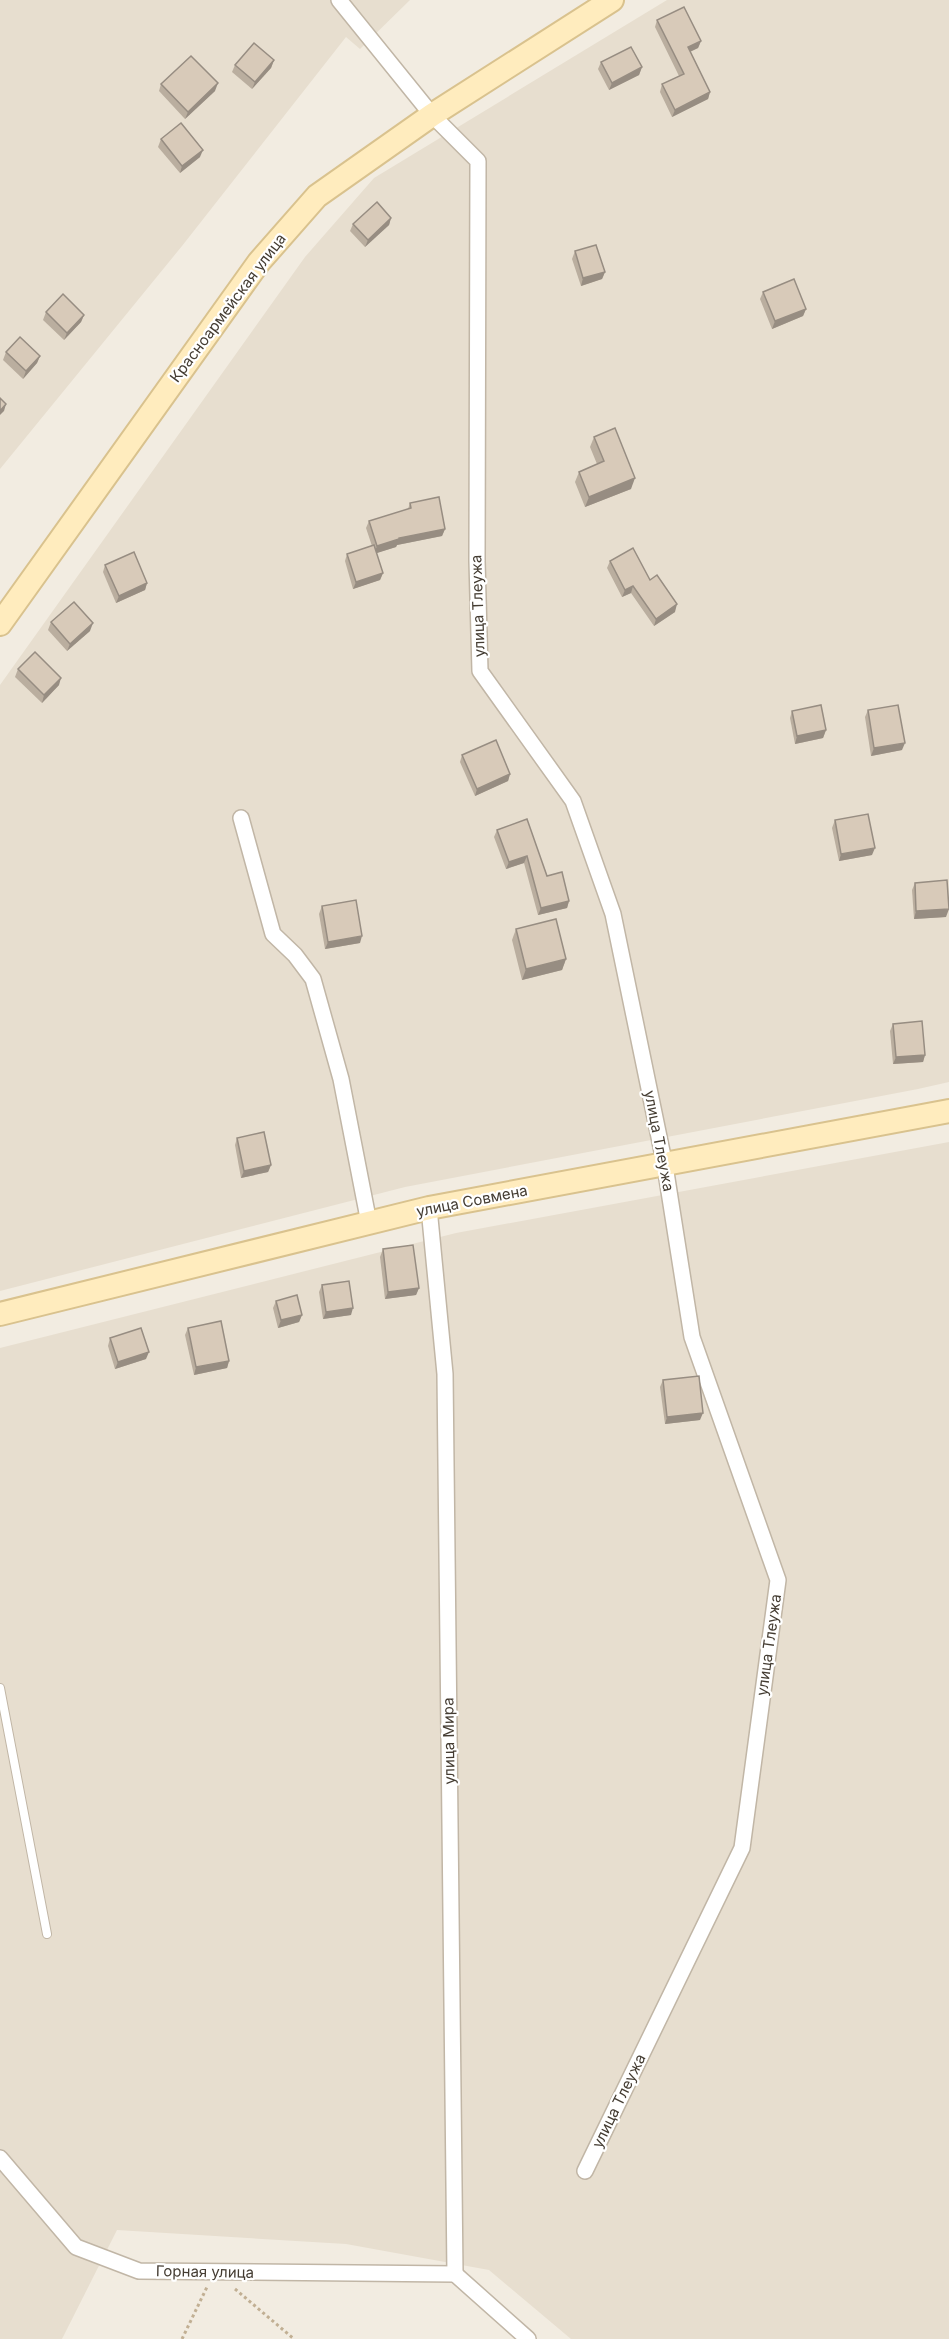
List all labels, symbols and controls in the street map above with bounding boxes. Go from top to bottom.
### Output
street label: Красноармейская улица [165,230,290,386]
street label: улица Тлеужа [466,554,489,658]
street label: улица Тлеужа [640,1089,679,1193]
street label: улица Совмена [415,1180,529,1221]
street label: улица Тлеужа [752,1593,785,1697]
street label: улица Мира [438,1697,459,1785]
street label: улица Тлеужа [588,2050,650,2151]
street label: Горная улица [156,2261,254,2282]

